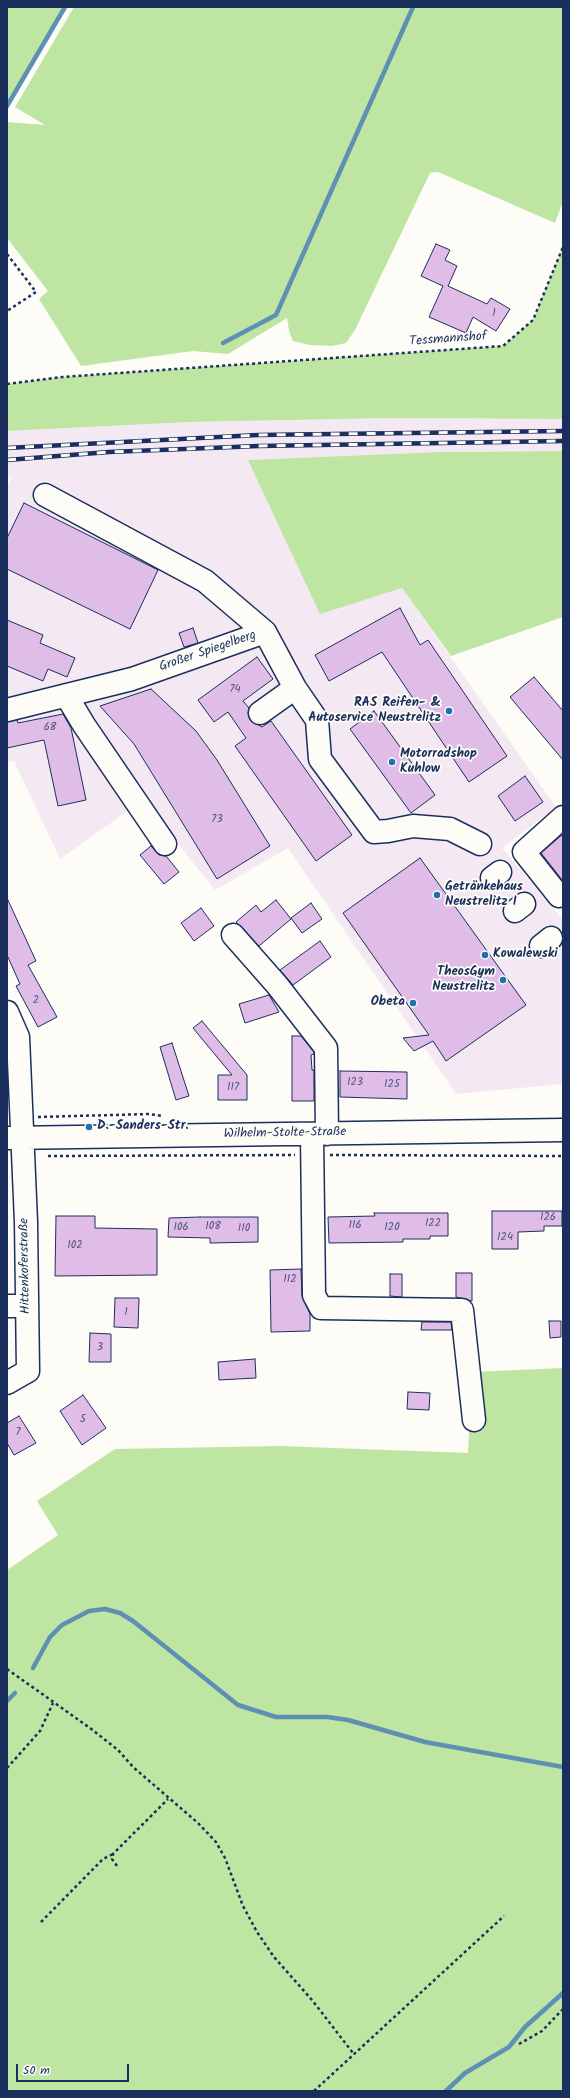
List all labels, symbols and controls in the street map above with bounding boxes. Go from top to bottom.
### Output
house number: 1 [492,307,496,321]
street label: Tessmannshof [409,330,487,350]
street label: Großer Spiegelberg [157,628,259,676]
house number: 74 [229,683,241,697]
place label: RAS Reifen- & Autoservice Neustrelitz [308,696,441,727]
marker: RAS Reifen- & Autoservice Neustrelitz [444,706,454,716]
house number: 68 [44,721,56,735]
place label: Motorradshop Kuhlow [400,747,477,778]
marker: Motorradshop Kuhlow [387,757,397,767]
house number: 73 [211,813,223,827]
place label: Getränkehaus Neustrelitz I [445,880,523,911]
marker: Getränkehaus Neustrelitz I [432,890,442,900]
place label: Kowalewski [493,947,558,963]
marker: Kowalewski [480,950,490,960]
place label: TheosGym Neustrelitz [432,965,495,996]
marker: TheosGym Neustrelitz [498,975,508,985]
house number: 2 [33,994,39,1008]
place label: Obeta [371,995,405,1011]
marker: Obeta [408,998,418,1008]
house number: 123 [347,1076,363,1090]
house number: 125 [384,1078,400,1092]
house number: 117 [227,1081,239,1095]
place label: D.-Sanders-Str. [97,1119,189,1135]
marker: D.-Sanders-Str. [84,1122,94,1132]
street label: Wilhelm-Stolte-Straße [224,1125,346,1143]
house number: 126 [540,1211,556,1225]
house number: 122 [425,1217,441,1231]
street label: Hittenkoferstraße [17,1218,35,1314]
house number: 116 [348,1219,362,1233]
house number: 108 [205,1220,221,1234]
house number: 106 [173,1221,189,1235]
house number: 120 [384,1221,400,1235]
house number: 110 [238,1222,250,1236]
house number: 124 [497,1231,513,1245]
house number: 102 [67,1239,83,1253]
house number: 112 [283,1273,297,1287]
house number: 1 [124,1306,128,1320]
house number: 3 [97,1341,103,1355]
house number: 5 [80,1413,86,1427]
house number: 7 [15,1426,21,1440]
scale bar [18,2056,131,2082]
text: 50 m [23,2061,50,2080]

